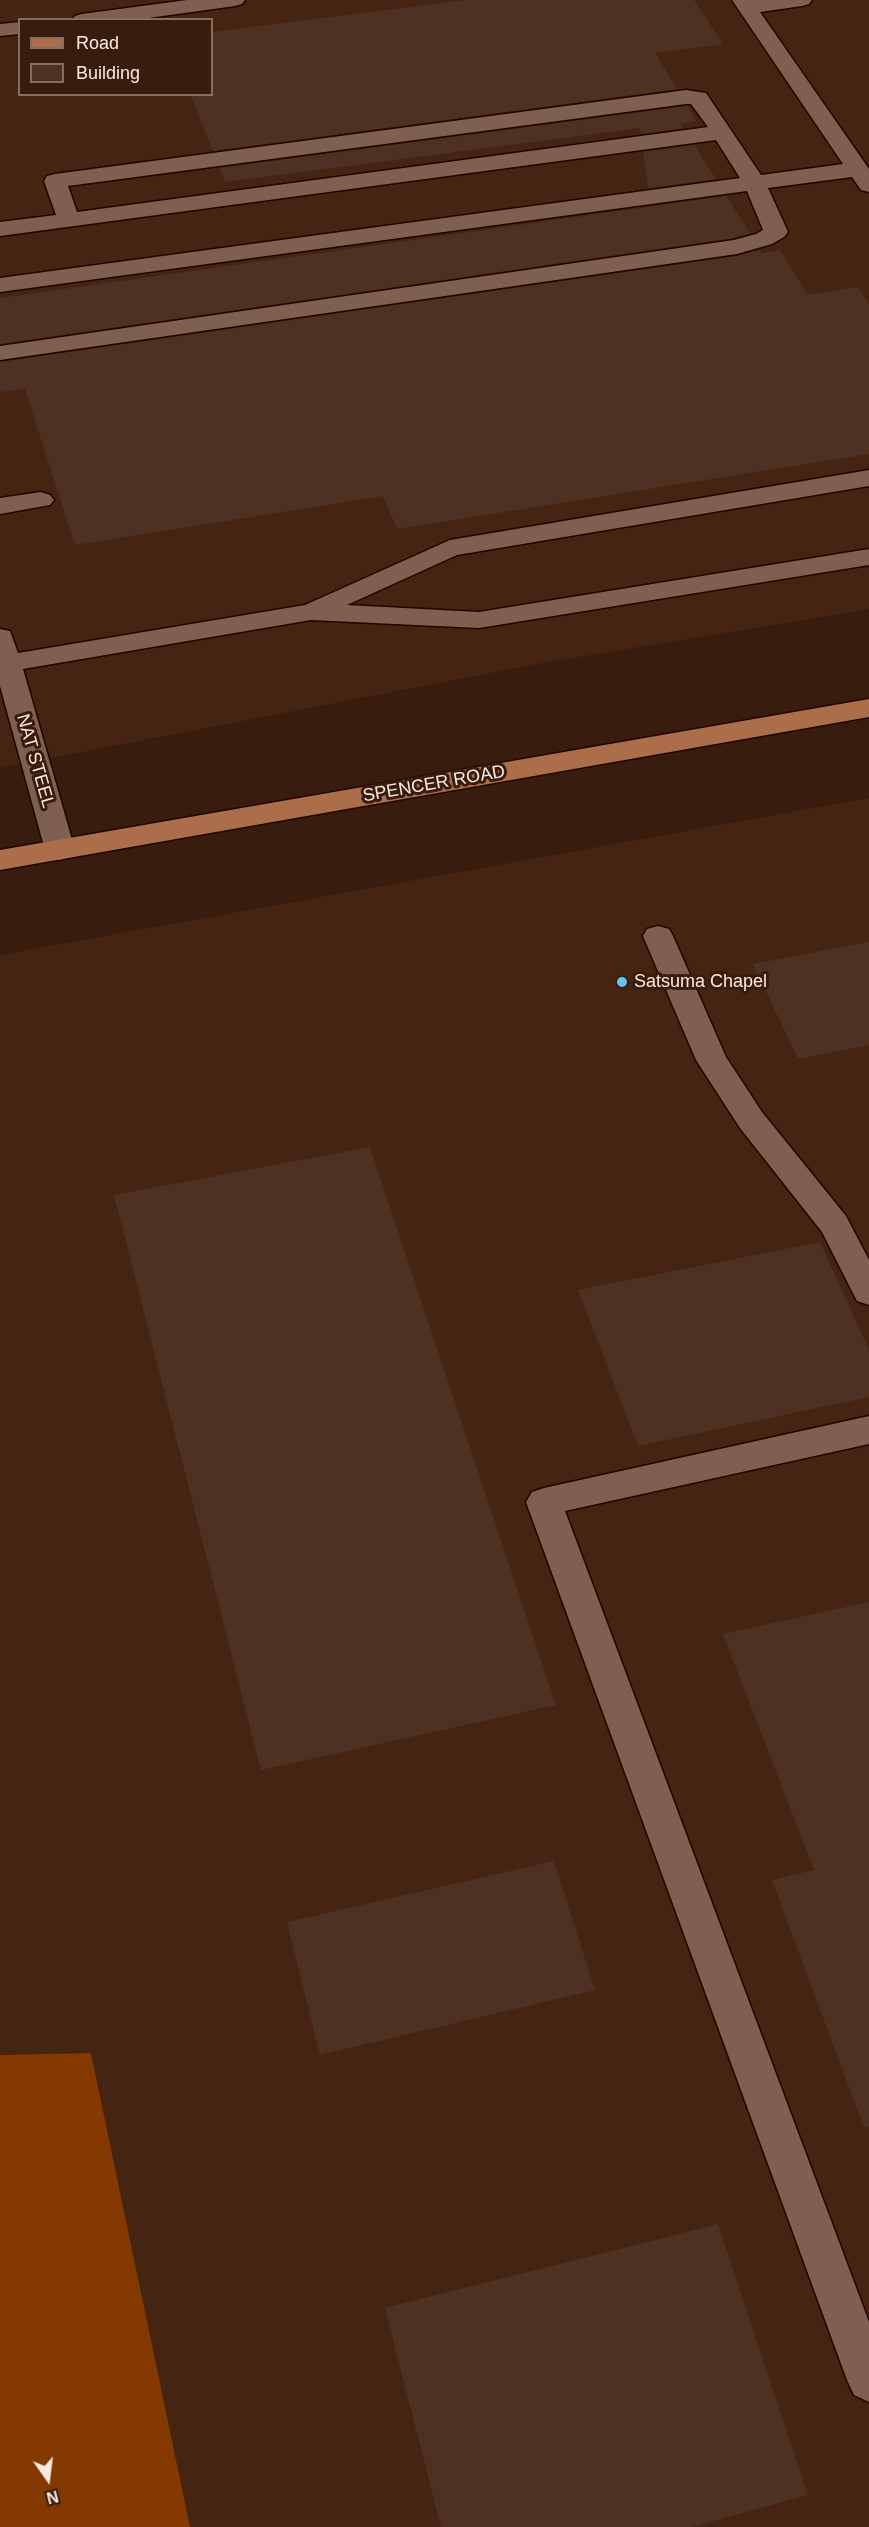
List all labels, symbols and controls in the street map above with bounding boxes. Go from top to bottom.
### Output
legend [18,18,213,96]
text: Road [76,33,119,53]
text: Building [76,63,140,83]
street label: NAT STEEL [11,712,59,810]
street label: SPENCER ROAD [361,761,507,807]
place label: Satsuma Chapel [634,971,767,993]
marker: Satsuma Chapel [615,975,629,989]
north arrow [18,2449,78,2509]
text: N [45,2487,60,2507]

